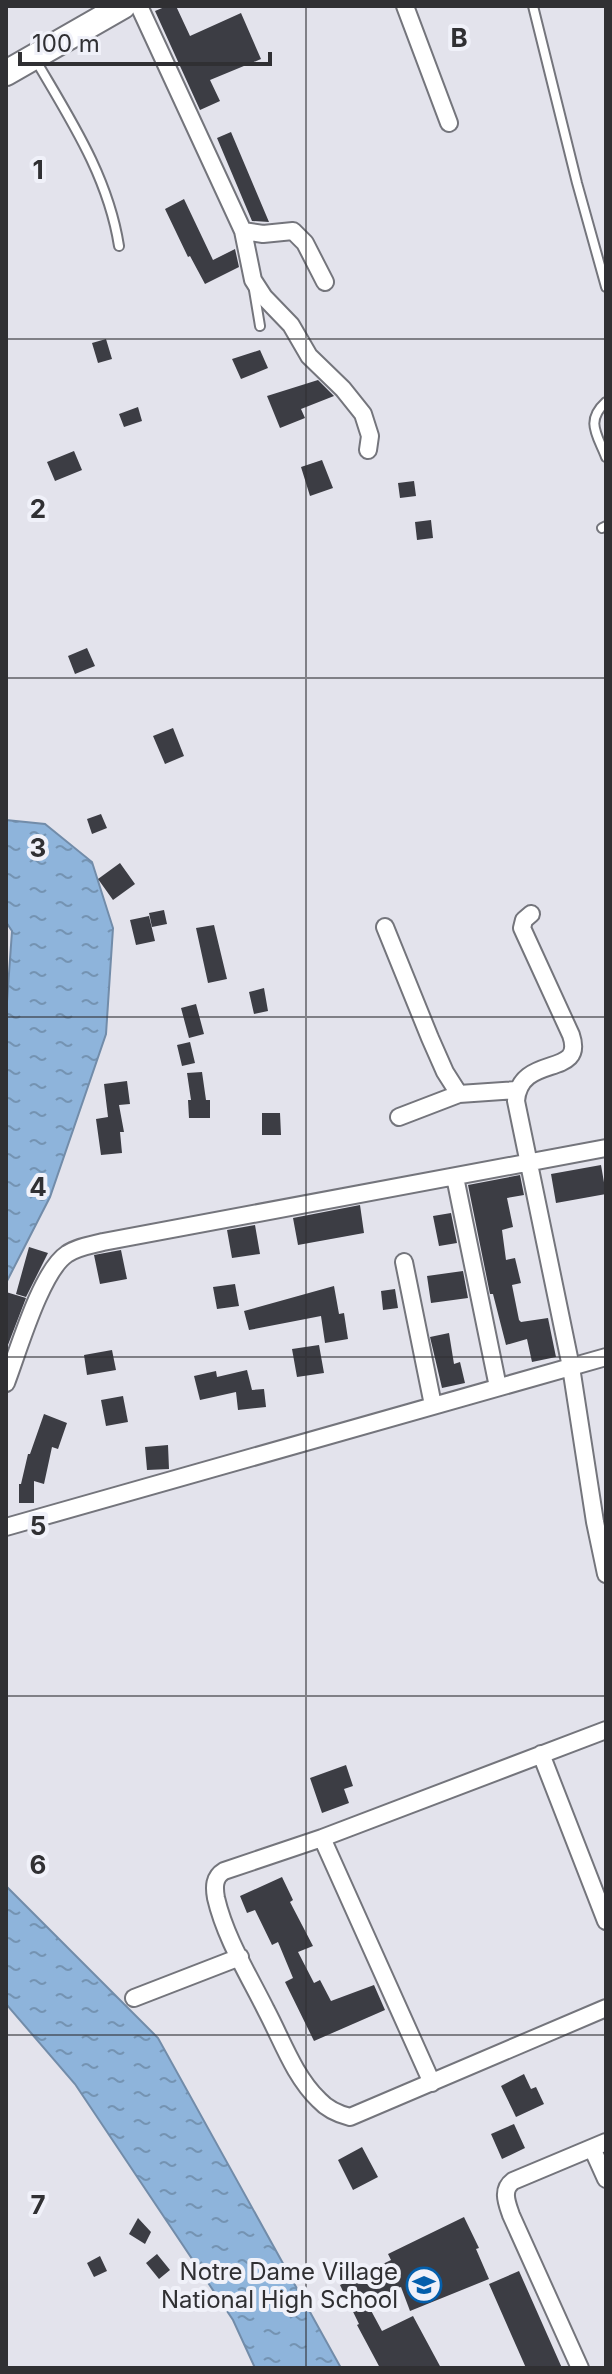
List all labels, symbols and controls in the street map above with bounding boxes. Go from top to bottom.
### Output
scale bar [20,16,270,66]
text: B [450,22,468,53]
text: 100 m [32,29,100,58]
text: 1 [32,154,44,185]
text: 2 [30,493,46,524]
text: 3 [30,832,46,863]
text: 4 [29,1171,47,1202]
text: 5 [30,1510,46,1541]
text: 6 [30,1849,46,1880]
text: 7 [30,2189,46,2220]
place label: Notre Dame Village National High School [161,2257,398,2314]
school or university icon: Notre Dame Village National High School [405,2266,443,2304]

